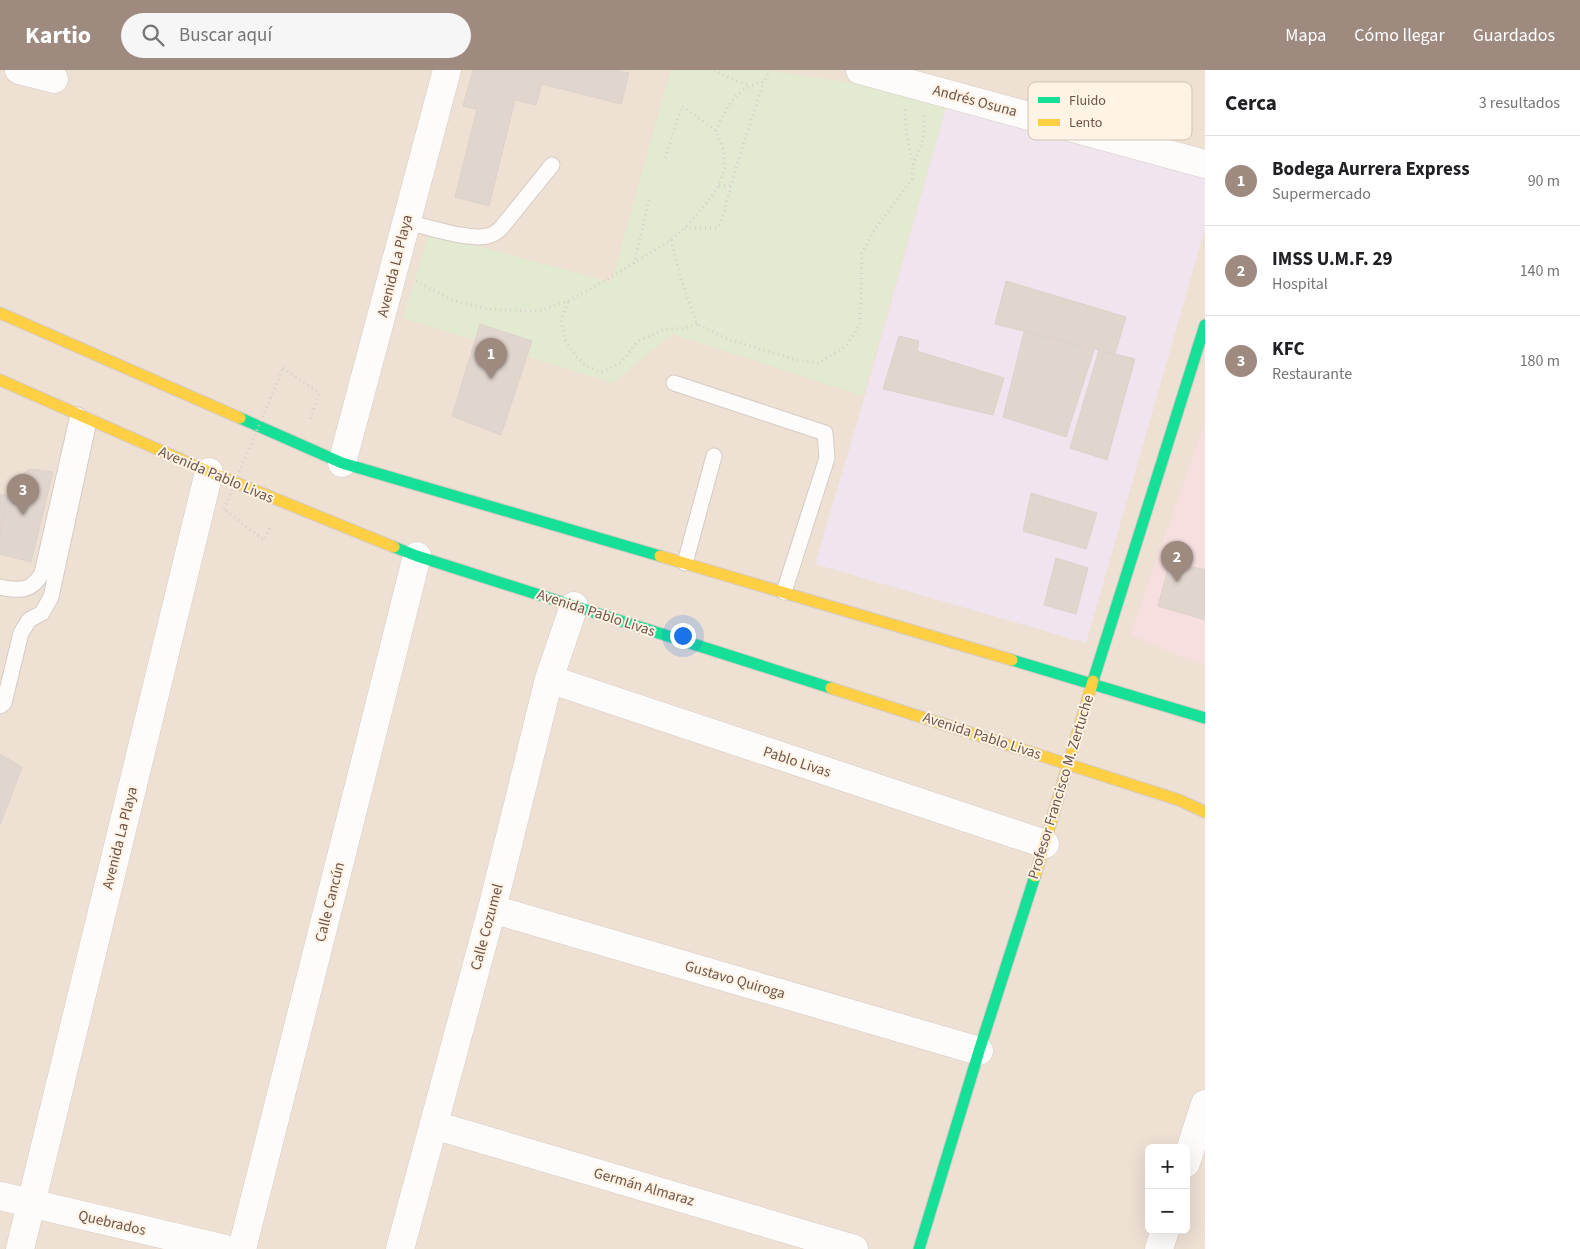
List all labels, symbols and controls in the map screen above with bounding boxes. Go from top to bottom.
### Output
search box [121,13,471,58]
text: Kartio [25,18,91,53]
icon: search [139,21,167,49]
text: Buscar aquí [179,22,272,49]
text: Mapa [1285,23,1326,48]
text: Cómo llegar [1354,23,1445,48]
text: Guardados [1473,23,1555,48]
street label: Andrés Osuna [930,80,1020,122]
legend [1028,82,1192,140]
text: Cerca [1225,88,1277,118]
text: Fluido [1069,91,1106,111]
text: 3 resultados [1479,92,1560,114]
text: Lento [1069,113,1102,133]
text: Bodega Aurrera Express [1272,156,1470,183]
text: 1 [1237,170,1245,192]
text: 90 m [1528,170,1560,192]
text: Supermercado [1272,183,1371,205]
street label: Avenida La Playa [372,212,418,320]
text: IMSS U.M.F. 29 [1272,246,1393,273]
text: 2 [1237,260,1245,282]
text: 140 m [1520,260,1560,282]
text: Hospital [1272,273,1328,295]
text: KFC [1272,336,1305,363]
pin: 1 [475,338,507,379]
text: 3 [1237,350,1245,372]
text: 180 m [1520,350,1560,372]
text: Restaurante [1272,363,1352,385]
street label: Avenida Pablo Livas [155,441,277,509]
pin: 3 [7,474,39,515]
pin: 2 [1161,541,1193,582]
street label: Avenida Pablo Livas [534,584,658,642]
your location [670,623,696,649]
street label: Profesor Francisco M. Zertuche [1023,692,1099,882]
street label: Avenida Pablo Livas [920,707,1044,765]
street label: Pablo Livas [760,741,834,783]
street label: Avenida La Playa [97,784,143,892]
street label: Calle Cancún [310,860,350,944]
street label: Calle Cozumel [465,881,509,973]
street label: Gustavo Quiroga [682,956,788,1004]
map controls [1145,1144,1190,1234]
button: + [1145,1144,1190,1189]
street label: Germán Almaraz [591,1163,697,1211]
button: − [1145,1189,1190,1234]
street label: Quebrados [76,1205,148,1241]

